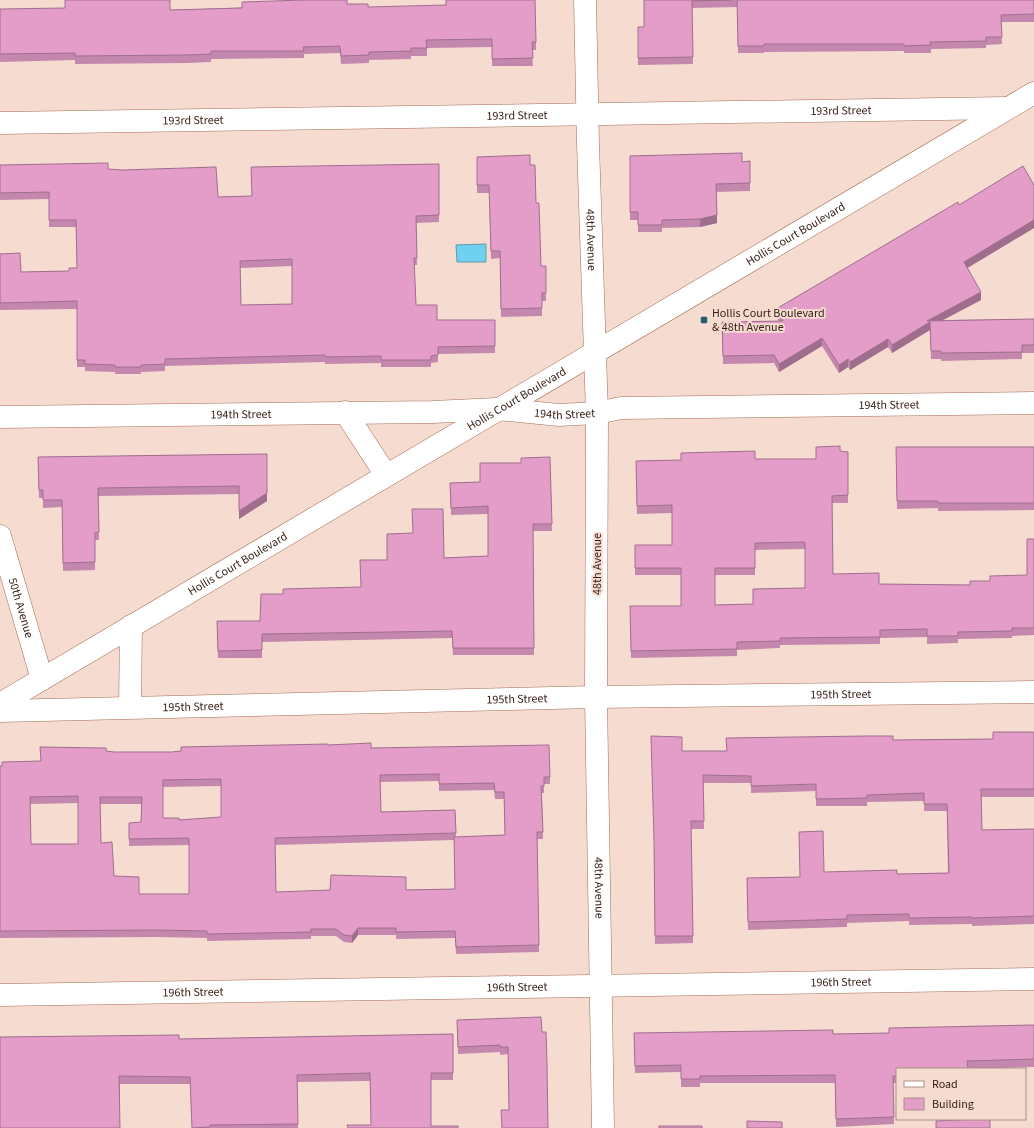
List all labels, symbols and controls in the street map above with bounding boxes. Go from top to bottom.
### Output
street label: 193rd Street [810,102,872,119]
street label: 193rd Street [486,106,548,124]
street label: 193rd Street [162,111,224,129]
street label: Hollis Court Boulevard [743,198,848,270]
street label: 48th Avenue [582,209,601,271]
place label: Hollis Court Boulevard & 48th Avenue [712,305,825,336]
marker: Hollis Court Boulevard & 48th Avenue [699,315,709,325]
street label: Hollis Court Boulevard [464,363,569,435]
street label: 194th Street [858,396,920,414]
street label: 194th Street [533,404,596,424]
street label: 194th Street [210,405,272,423]
street label: Hollis Court Boulevard [185,528,290,600]
street label: 48th Avenue [589,533,606,595]
street label: 50th Avenue [4,576,38,640]
street label: 195th Street [810,685,871,703]
street label: 195th Street [486,690,548,708]
street label: 195th Street [162,697,224,716]
street label: 48th Avenue [590,857,608,919]
street label: 196th Street [810,973,872,991]
street label: 196th Street [486,978,548,996]
street label: 196th Street [162,983,224,1001]
legend [896,1068,1026,1120]
text: Road [932,1076,958,1093]
text: Building [932,1096,974,1113]

